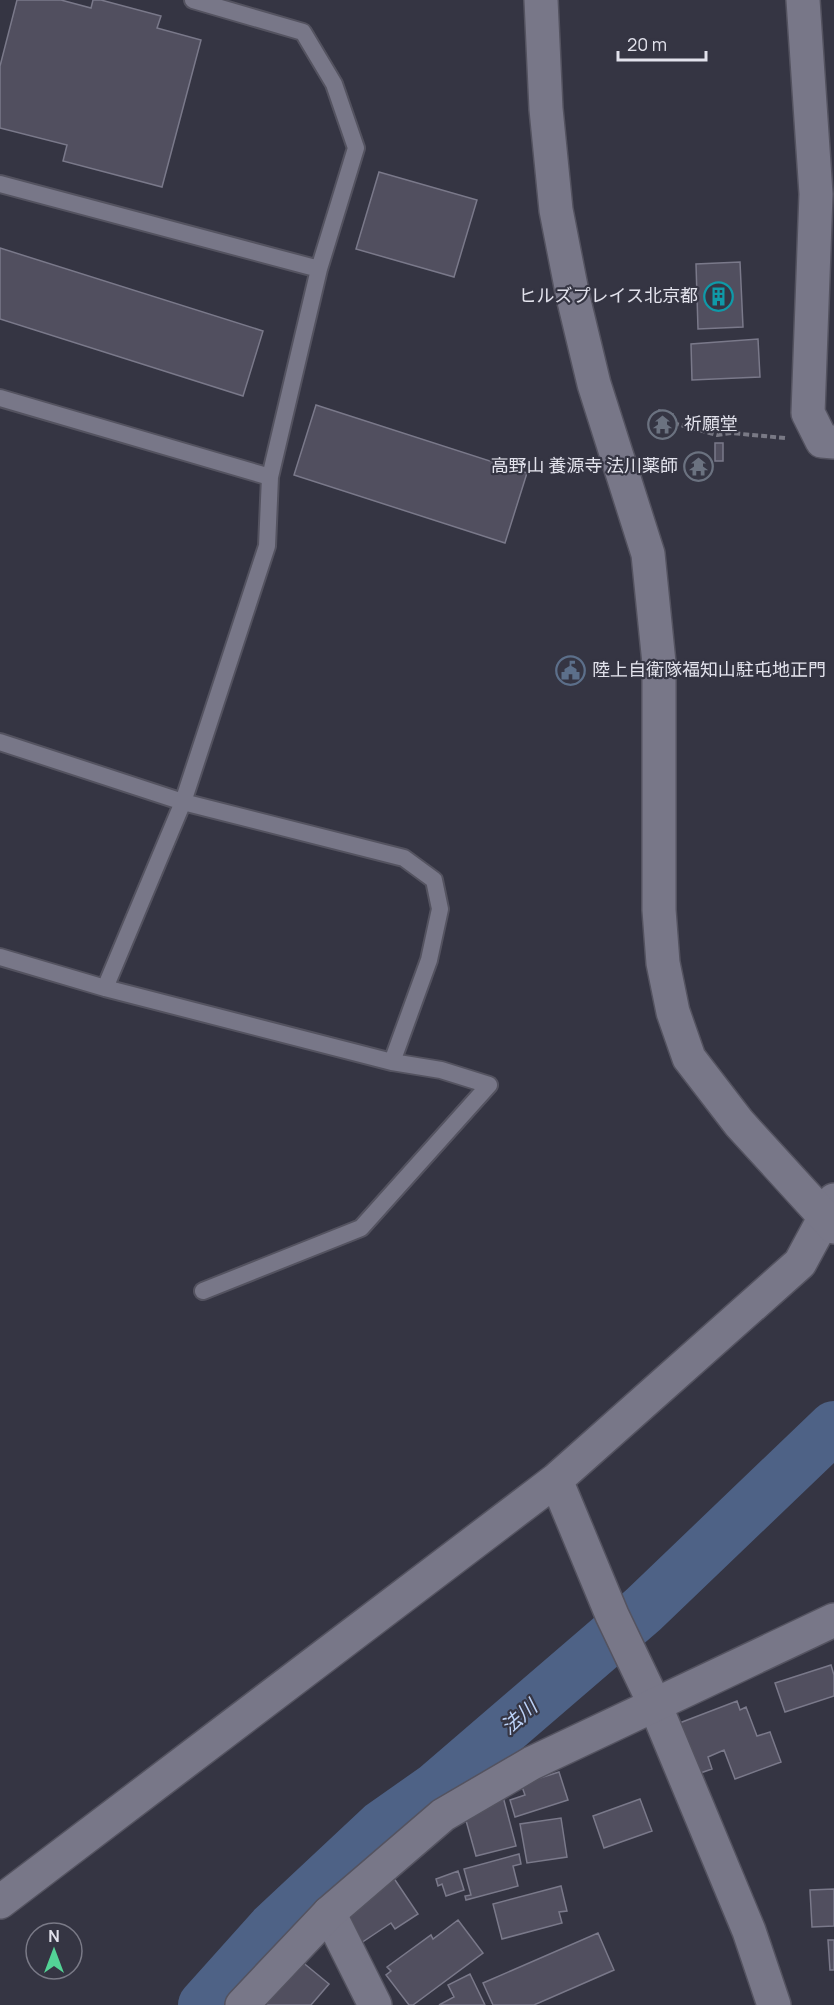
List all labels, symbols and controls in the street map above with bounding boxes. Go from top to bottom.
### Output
scale bar [618,24,706,62]
text: 20 m [627,32,667,56]
building icon: ヒルズプレイス北京都 [703,280,735,312]
place label: ヒルズプレイス北京都 [519,283,698,307]
temple icon: 祈願堂 [647,408,679,440]
place label: 祈願堂 [684,411,738,435]
temple icon: 高野山 養源寺 法川薬師 [683,450,715,482]
place label: 高野山 養源寺 法川薬師 [491,453,678,477]
public building icon: 陸上自衛隊福知山駐屯地正門 [555,654,587,686]
place label: 陸上自衛隊福知山駐屯地正門 [592,657,826,681]
water label: 法川 [495,1692,544,1740]
north arrow [24,1921,84,1981]
text: N [48,1925,60,1947]

